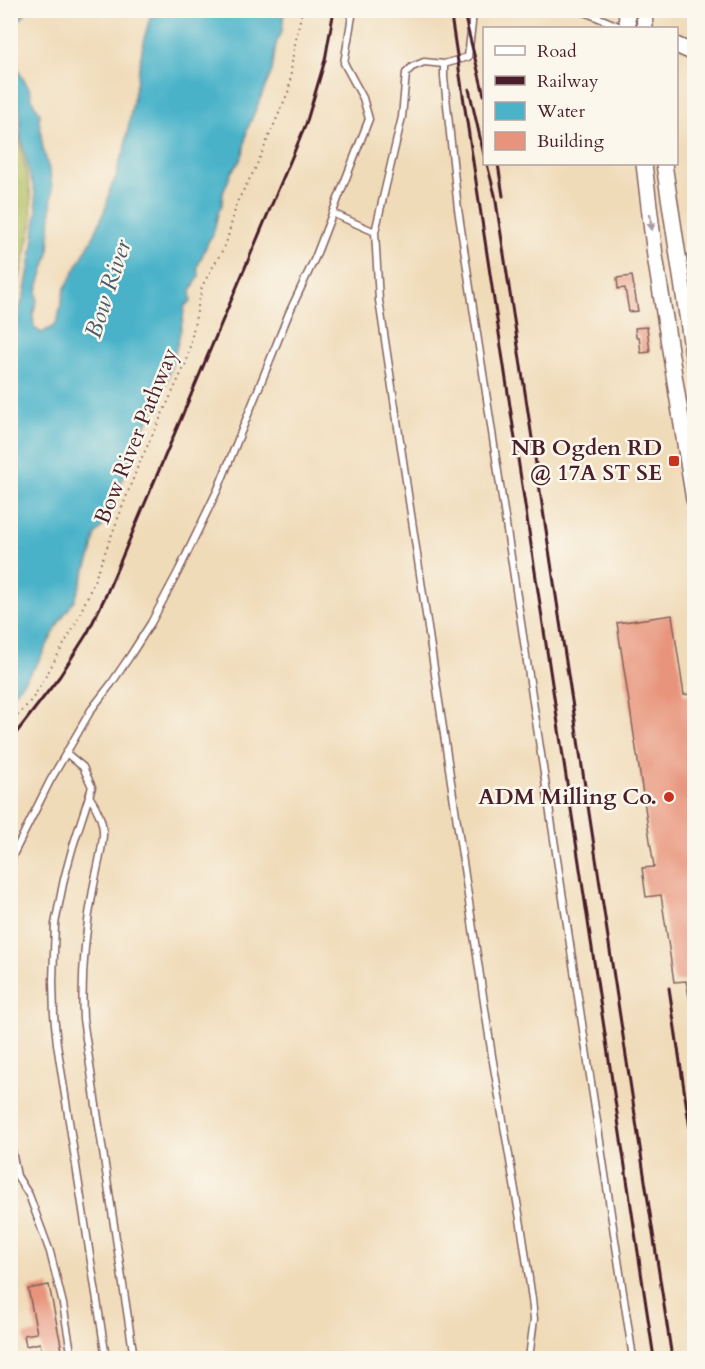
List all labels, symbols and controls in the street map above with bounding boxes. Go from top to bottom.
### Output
legend [483,27,678,165]
text: Road [537,39,577,64]
text: Railway [537,69,599,94]
text: Water [536,99,586,124]
text: Building [537,129,605,154]
one-way arrow [646,212,655,231]
water label: Bow River [77,234,140,342]
street label: Bow River Pathway [87,343,185,528]
place label: NB Ogden RD @ 17A ST SE [511,433,662,488]
marker: NB Ogden RD @ 17A ST SE [667,454,681,468]
place label: ADM Milling Co. [478,782,657,812]
marker: ADM Milling Co. [662,790,676,804]

